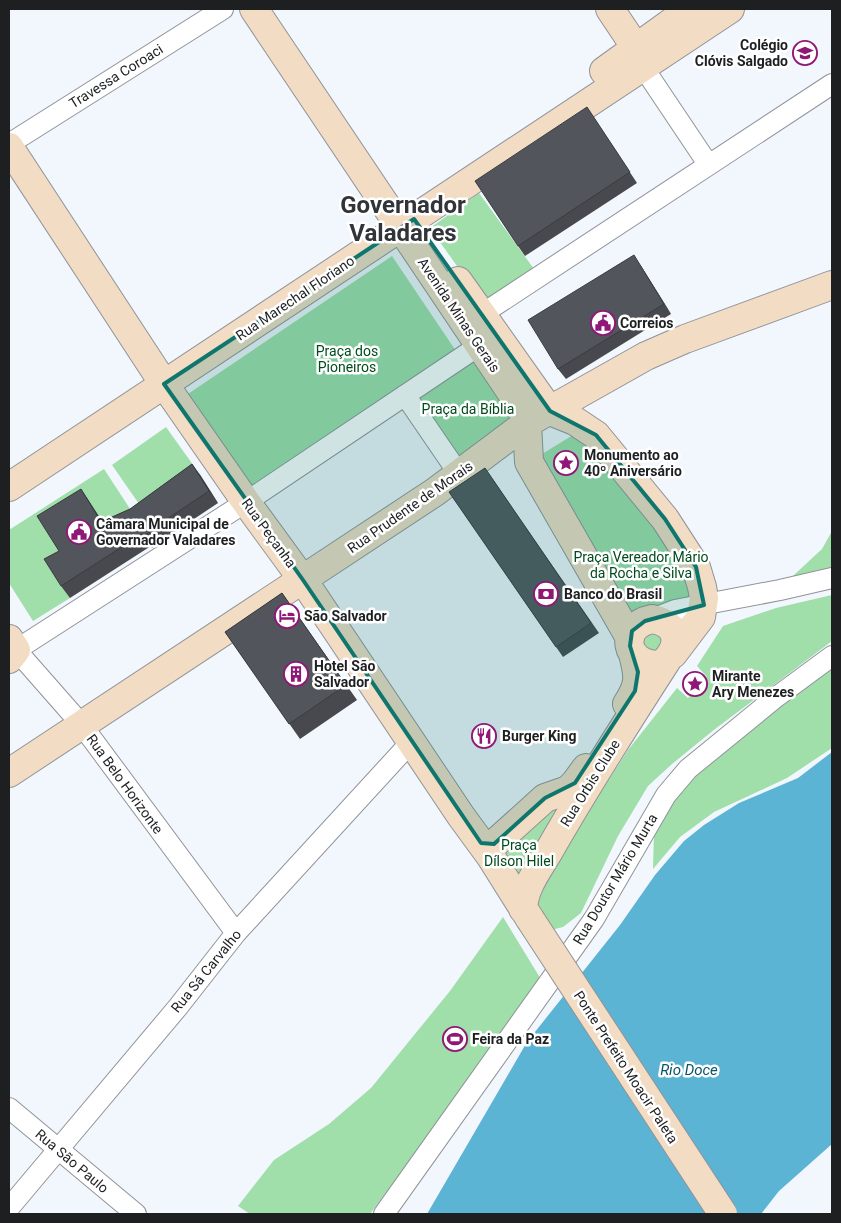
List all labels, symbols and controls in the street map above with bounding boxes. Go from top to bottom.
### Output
place label: Colégio Clóvis Salgado [695,37,788,69]
school or university icon: Colégio Clóvis Salgado [792,40,818,66]
street label: Travessa Coroaci [66,41,166,111]
district label: Governador Valadares [340,191,466,247]
street label: Rua Marechal Floriano [233,252,357,344]
street label: Avenida Minas Gerais [415,255,503,375]
public building icon: Correios [590,310,616,336]
place label: Correios [620,315,674,331]
park label: Praça dos Pioneiros [316,343,378,375]
park label: Praça da Bíblia [422,401,514,417]
place label: Monumento ao 40º Aniversário [584,447,682,479]
place icon: Monumento ao 40º Aniversário [553,450,579,476]
street label: Rua Prudente de Morais [344,458,476,556]
street label: Rua Peçanha [239,495,299,571]
place label: Câmara Municipal de Governador Valadares [96,516,235,548]
public building icon: Câmara Municipal de Governador Valadares [66,519,92,545]
park label: Praça Vereador Mário da Rocha e Silva [573,549,709,581]
bank icon: Banco do Brasil [533,581,559,607]
place label: Banco do Brasil [564,586,662,602]
hotel icon: São Salvador [274,603,300,629]
place label: São Salvador [304,608,387,624]
place label: Hotel São Salvador [314,658,375,690]
building icon: Hotel São Salvador [283,661,309,687]
place label: Mirante Ary Menezes [712,668,794,700]
place icon: Mirante Ary Menezes [682,671,708,697]
restaurant icon: Burger King [471,723,497,749]
place label: Burger King [502,728,576,744]
street label: Rua Belo Horizonte [84,731,166,837]
street label: Rua Orbis Clube [557,737,623,829]
street label: Rua Doutor Mário Murta [570,811,660,947]
park label: Praça Dílson Hilel [484,837,554,869]
street label: Rua Sá Carvalho [168,926,244,1016]
street label: Ponte Prefeito Moacir Paleta [571,988,681,1146]
sports icon: Feira da Paz [442,1026,468,1052]
place label: Feira da Paz [472,1031,549,1047]
water label: Rio Doce [660,1061,718,1079]
street label: Rua São Paulo [32,1126,112,1196]

